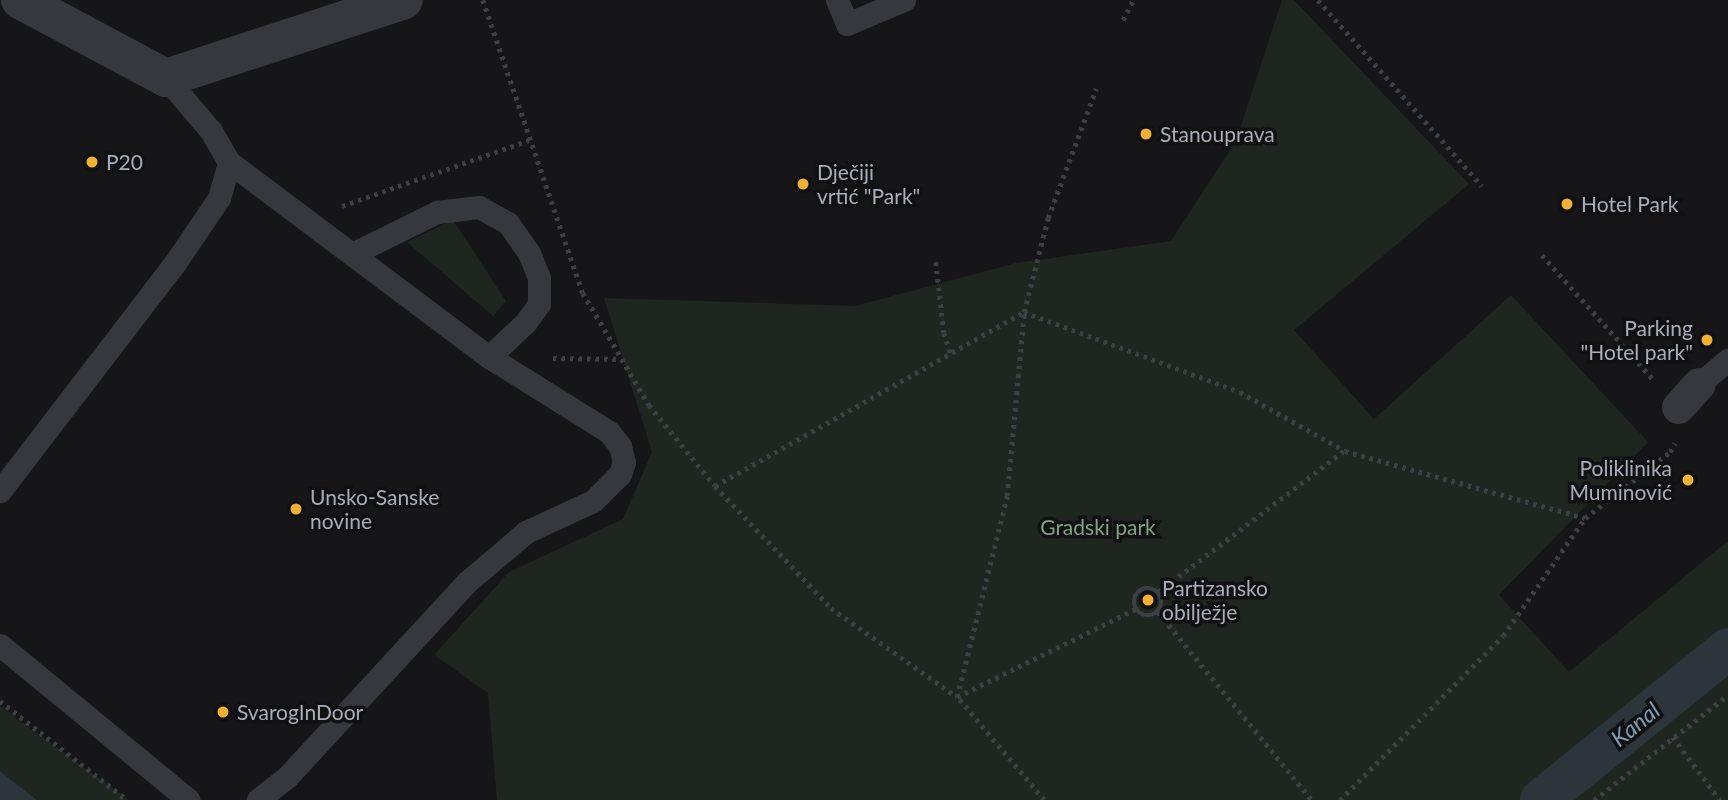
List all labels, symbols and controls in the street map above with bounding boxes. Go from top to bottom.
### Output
place label: Stanouprava [1160,121,1275,147]
marker: Stanouprava [1138,126,1154,142]
place label: P20 [106,149,143,175]
marker: P20 [84,154,100,170]
place label: Dječiji vrtić "Park" [817,159,920,209]
marker: Dječiji vrtić "Park" [795,176,811,192]
place label: Hotel Park [1581,191,1678,217]
marker: Hotel Park [1559,196,1575,212]
place label: Parking "Hotel park" [1581,315,1693,365]
marker: Parking "Hotel park" [1699,332,1715,348]
place label: Poliklinika Muminović [1569,455,1672,505]
marker: Poliklinika Muminović [1678,470,1698,490]
place label: Unsko-Sanske novine [310,484,439,534]
marker: Unsko-Sanske novine [288,501,304,517]
park label: Gradski park [1040,514,1156,540]
place label: Partizansko obilježje [1162,575,1268,625]
marker: Partizansko obilježje [1140,592,1156,608]
water label: Kanal [1605,696,1665,752]
place label: SvarogInDoor [237,699,363,725]
marker: SvarogInDoor [215,704,231,720]

